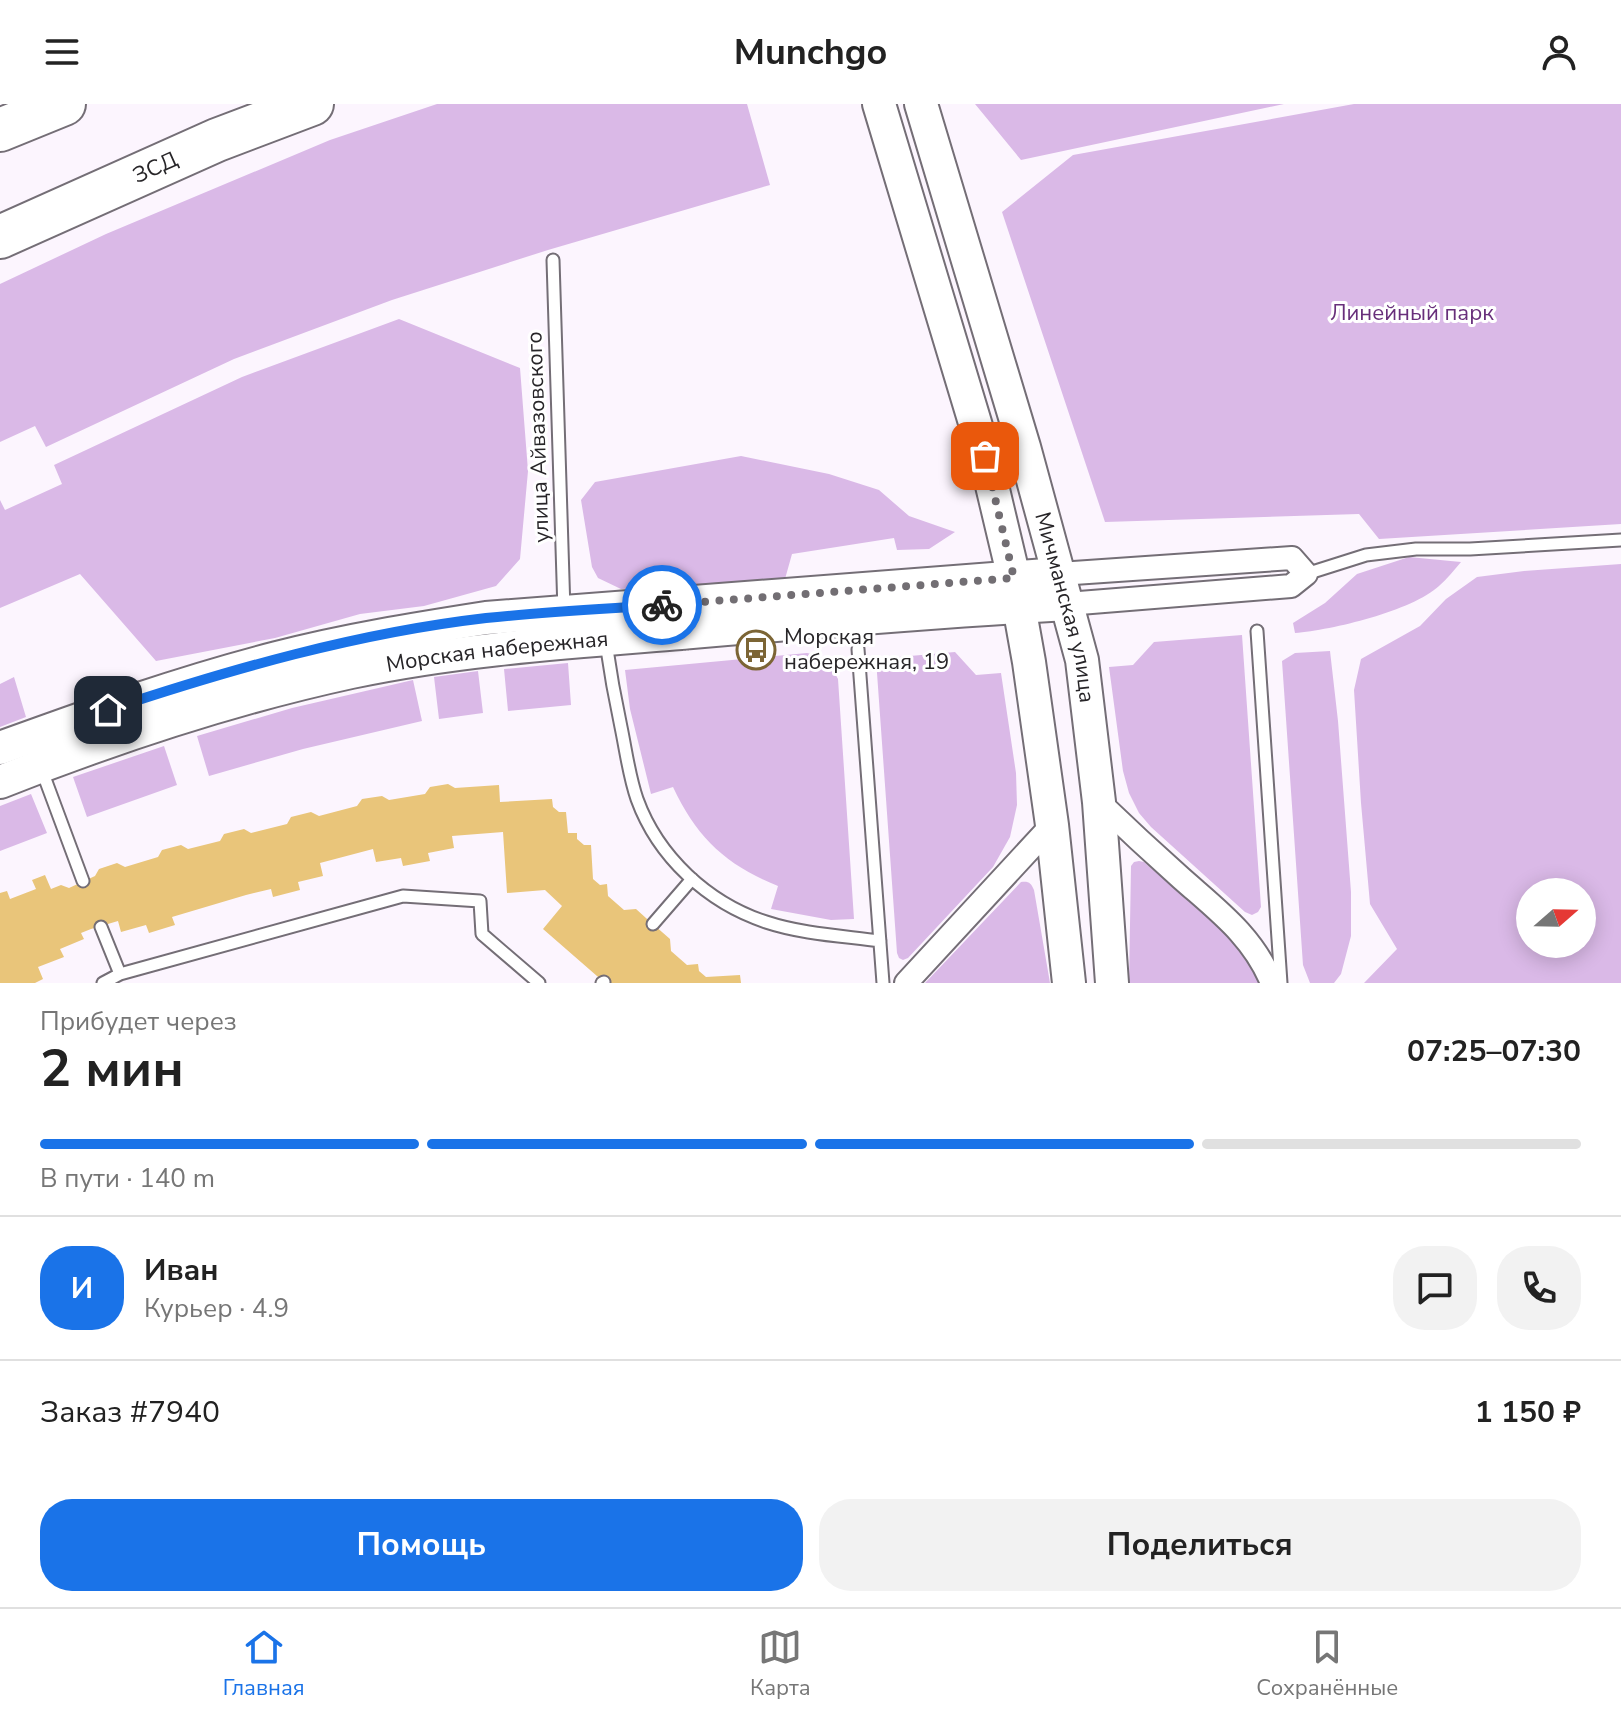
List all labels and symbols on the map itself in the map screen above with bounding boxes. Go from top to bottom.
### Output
street label: ЗСД [128,145,182,191]
park label: Линейный парк [1330,298,1494,328]
street label: улица Айвазовского [519,331,557,543]
pin [951,422,1019,490]
street label: Мичманская улица [1027,509,1102,705]
courier [622,565,702,645]
place label: Морская набережная, 19 [784,622,949,677]
street label: Морская набережная [384,624,610,680]
bus stop icon: Морская набережная, 19 [735,629,777,671]
pin [74,676,142,744]
north arrow [1516,878,1596,958]

